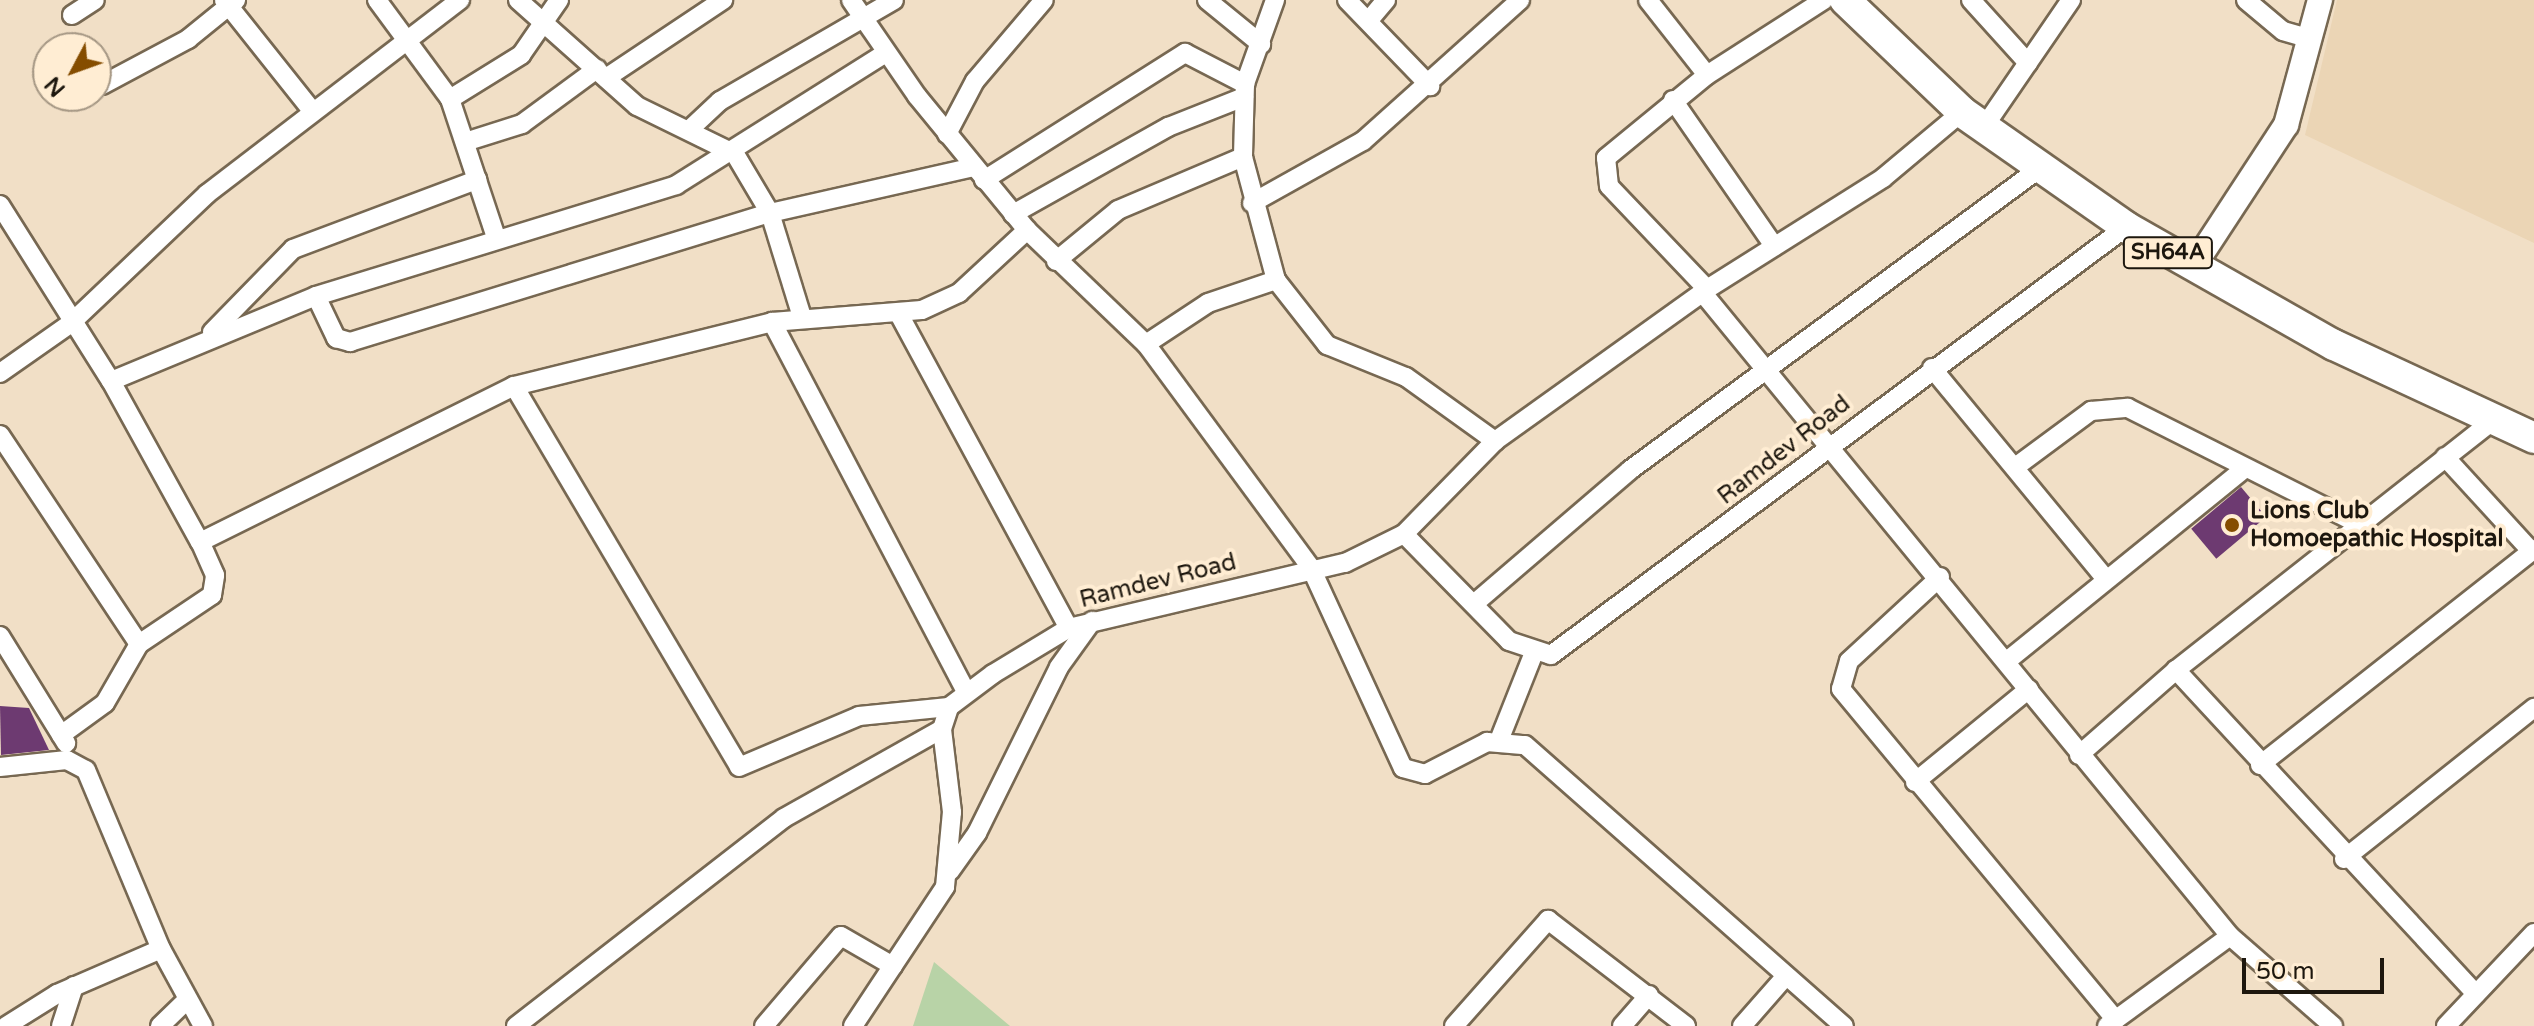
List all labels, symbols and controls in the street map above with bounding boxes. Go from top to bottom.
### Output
north arrow [32,32,112,112]
text: N [40,71,71,102]
road number: SH64A [2122,235,2214,271]
street label: Ramdev Road [1712,389,1856,511]
place label: Lions Club Homoepathic Hospital [2250,497,2503,553]
marker: Lions Club Homoepathic Hospital [2221,514,2243,536]
street label: Ramdev Road [1077,548,1239,614]
scale bar [2246,942,2388,992]
text: 50 m [2256,957,2314,986]

